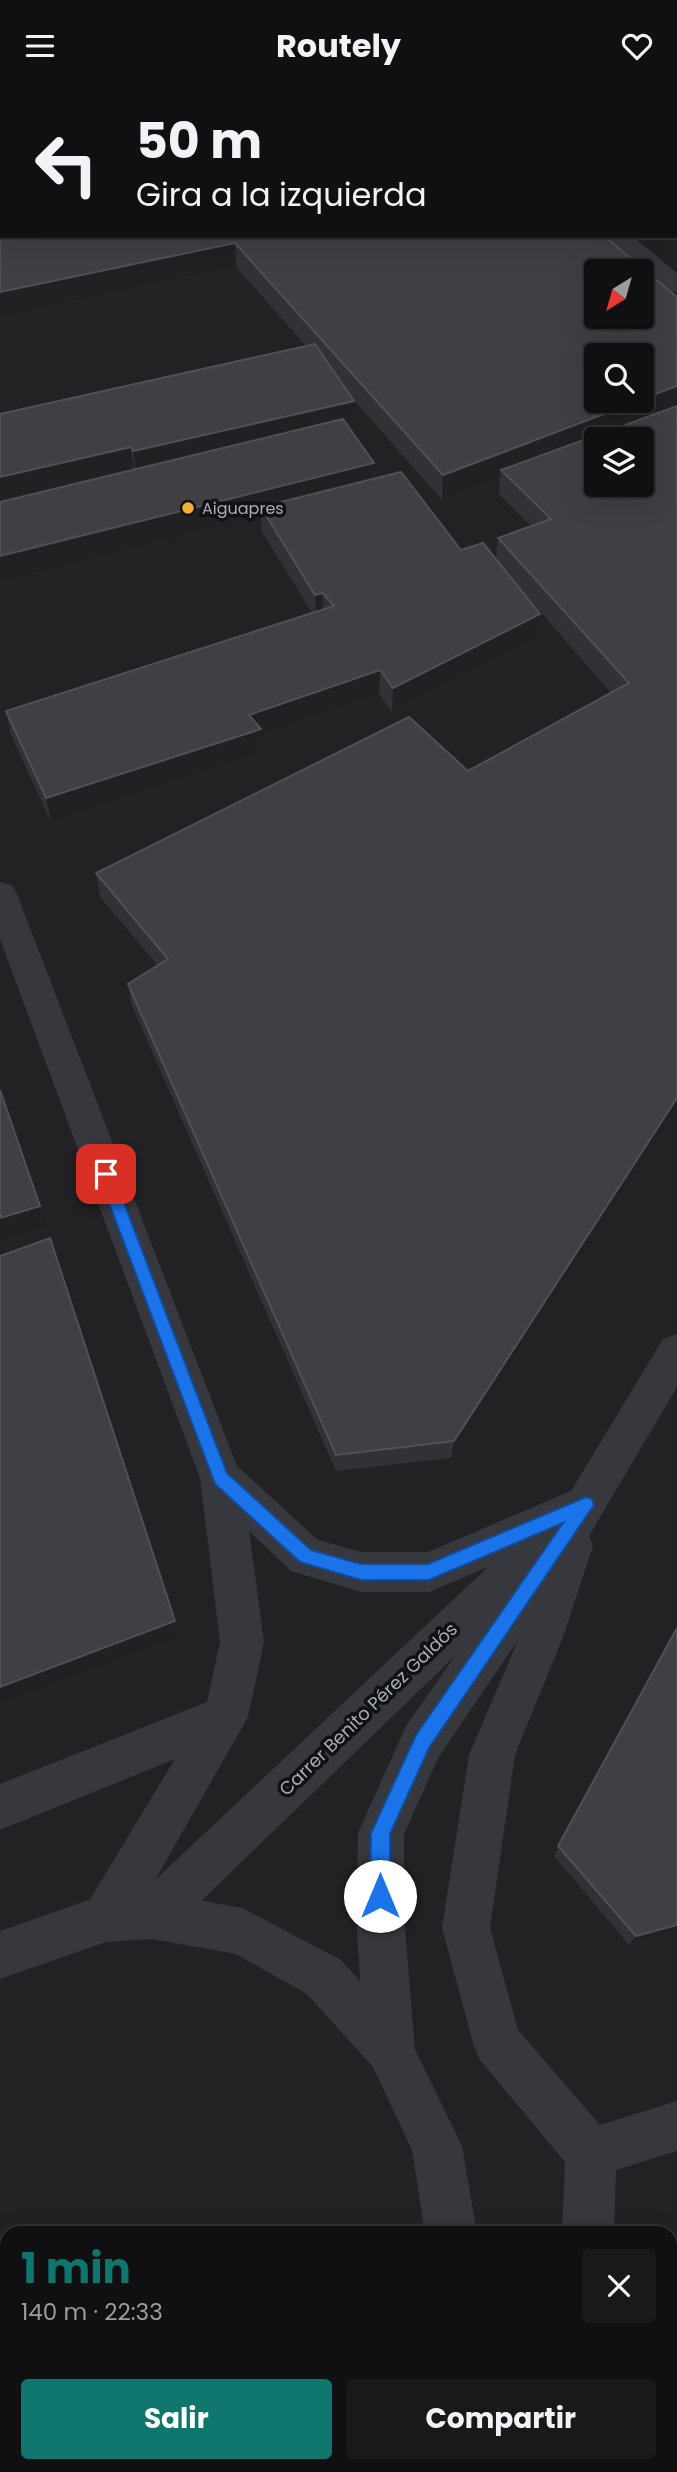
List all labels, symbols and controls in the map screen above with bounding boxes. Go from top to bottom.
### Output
text: Routely [276,23,401,68]
icon: menu [21,27,59,65]
icon: heart [618,27,656,65]
text: 50 m [136,107,262,175]
icon: left [21,119,112,210]
text: Gira a la izquierda [136,172,427,217]
north arrow [584,259,654,329]
map controls [584,259,654,497]
button: search [584,343,654,413]
button: layers [584,427,654,497]
place label: Aiguapres [202,497,284,520]
marker: Aiguapres [180,500,196,516]
pin [76,1144,136,1204]
icon: arrive [87,1155,125,1193]
street label: Carrer Benito Pérez Galdós [273,1617,463,1801]
position arrow [343,1859,417,1933]
text: 1 min [21,2239,131,2298]
button: close [582,2249,656,2323]
text: 140 m · 22:33 [21,2296,163,2328]
button: Salir [21,2379,332,2459]
button: Compartir [346,2379,656,2459]

